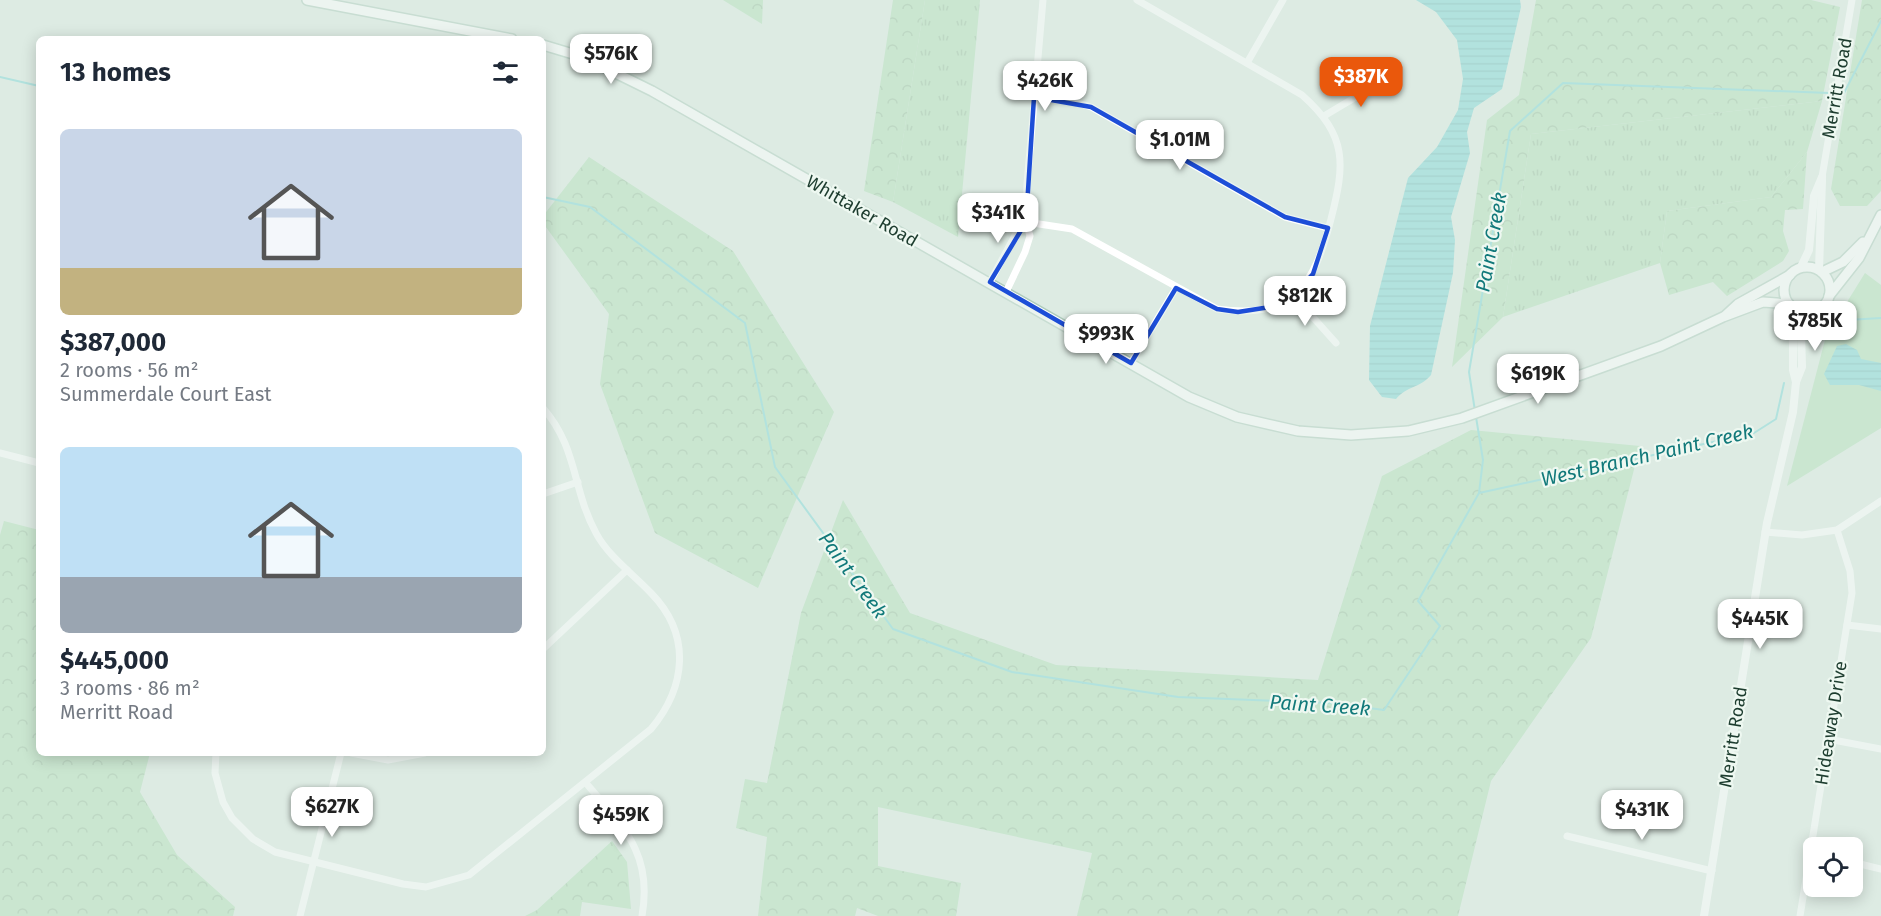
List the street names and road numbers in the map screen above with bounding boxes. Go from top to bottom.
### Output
street label: Merritt Road [1817,36,1857,140]
street label: Whittaker Road [802,170,922,252]
street label: Hideaway Drive [1810,659,1852,787]
street label: Merritt Road [1714,685,1752,789]

